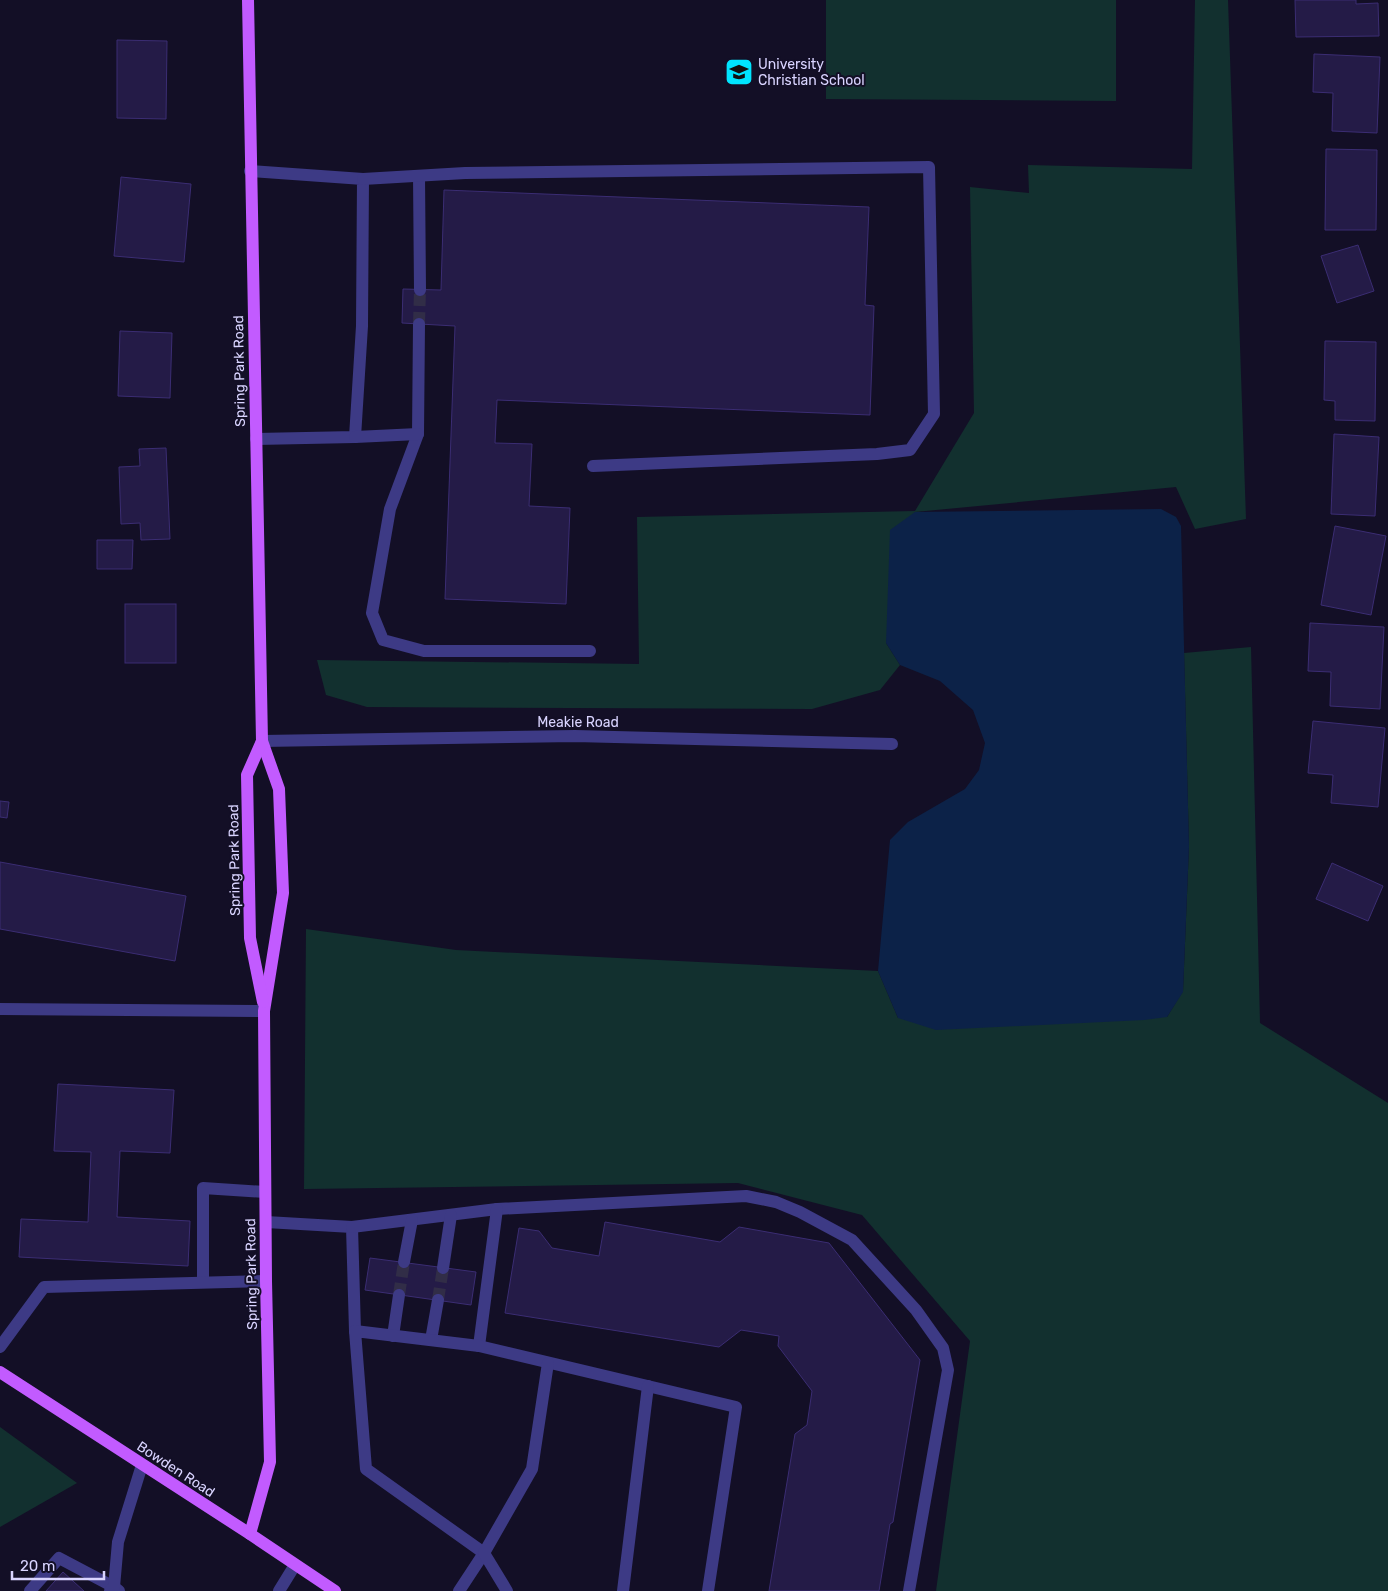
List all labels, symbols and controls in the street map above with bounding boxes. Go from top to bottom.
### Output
place label: University Christian School [758,56,865,89]
school or university icon: University Christian School [724,57,754,87]
street label: Spring Park Road [230,315,249,427]
street label: Meakie Road [537,714,619,731]
street label: Spring Park Road [225,804,244,916]
street label: Spring Park Road [242,1218,261,1330]
street label: Bowden Road [134,1438,218,1501]
scale bar [12,1548,105,1580]
text: 20 m [20,1557,55,1575]

